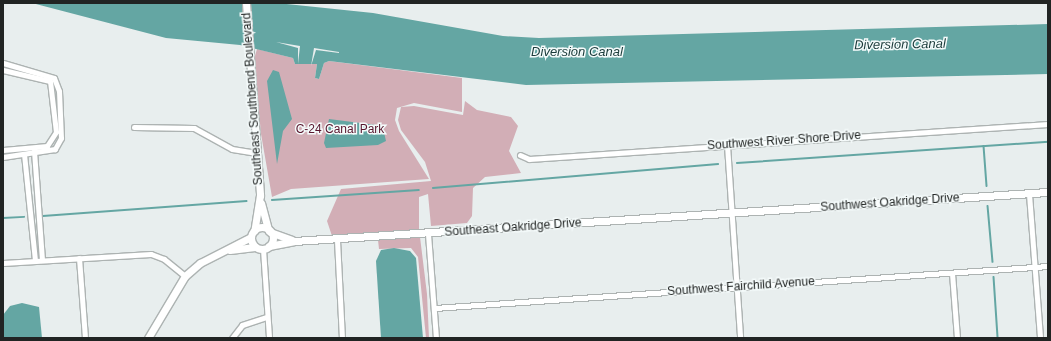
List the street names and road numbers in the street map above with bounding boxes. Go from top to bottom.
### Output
street label: Southeast Southbend Boulevard [240,12,266,186]
street label: Southwest River Shore Drive [707,128,861,154]
street label: Southwest Oakridge Drive [820,191,960,215]
street label: Southeast Oakridge Drive [444,216,582,240]
street label: Southwest Fairchild Avenue [666,275,816,299]

